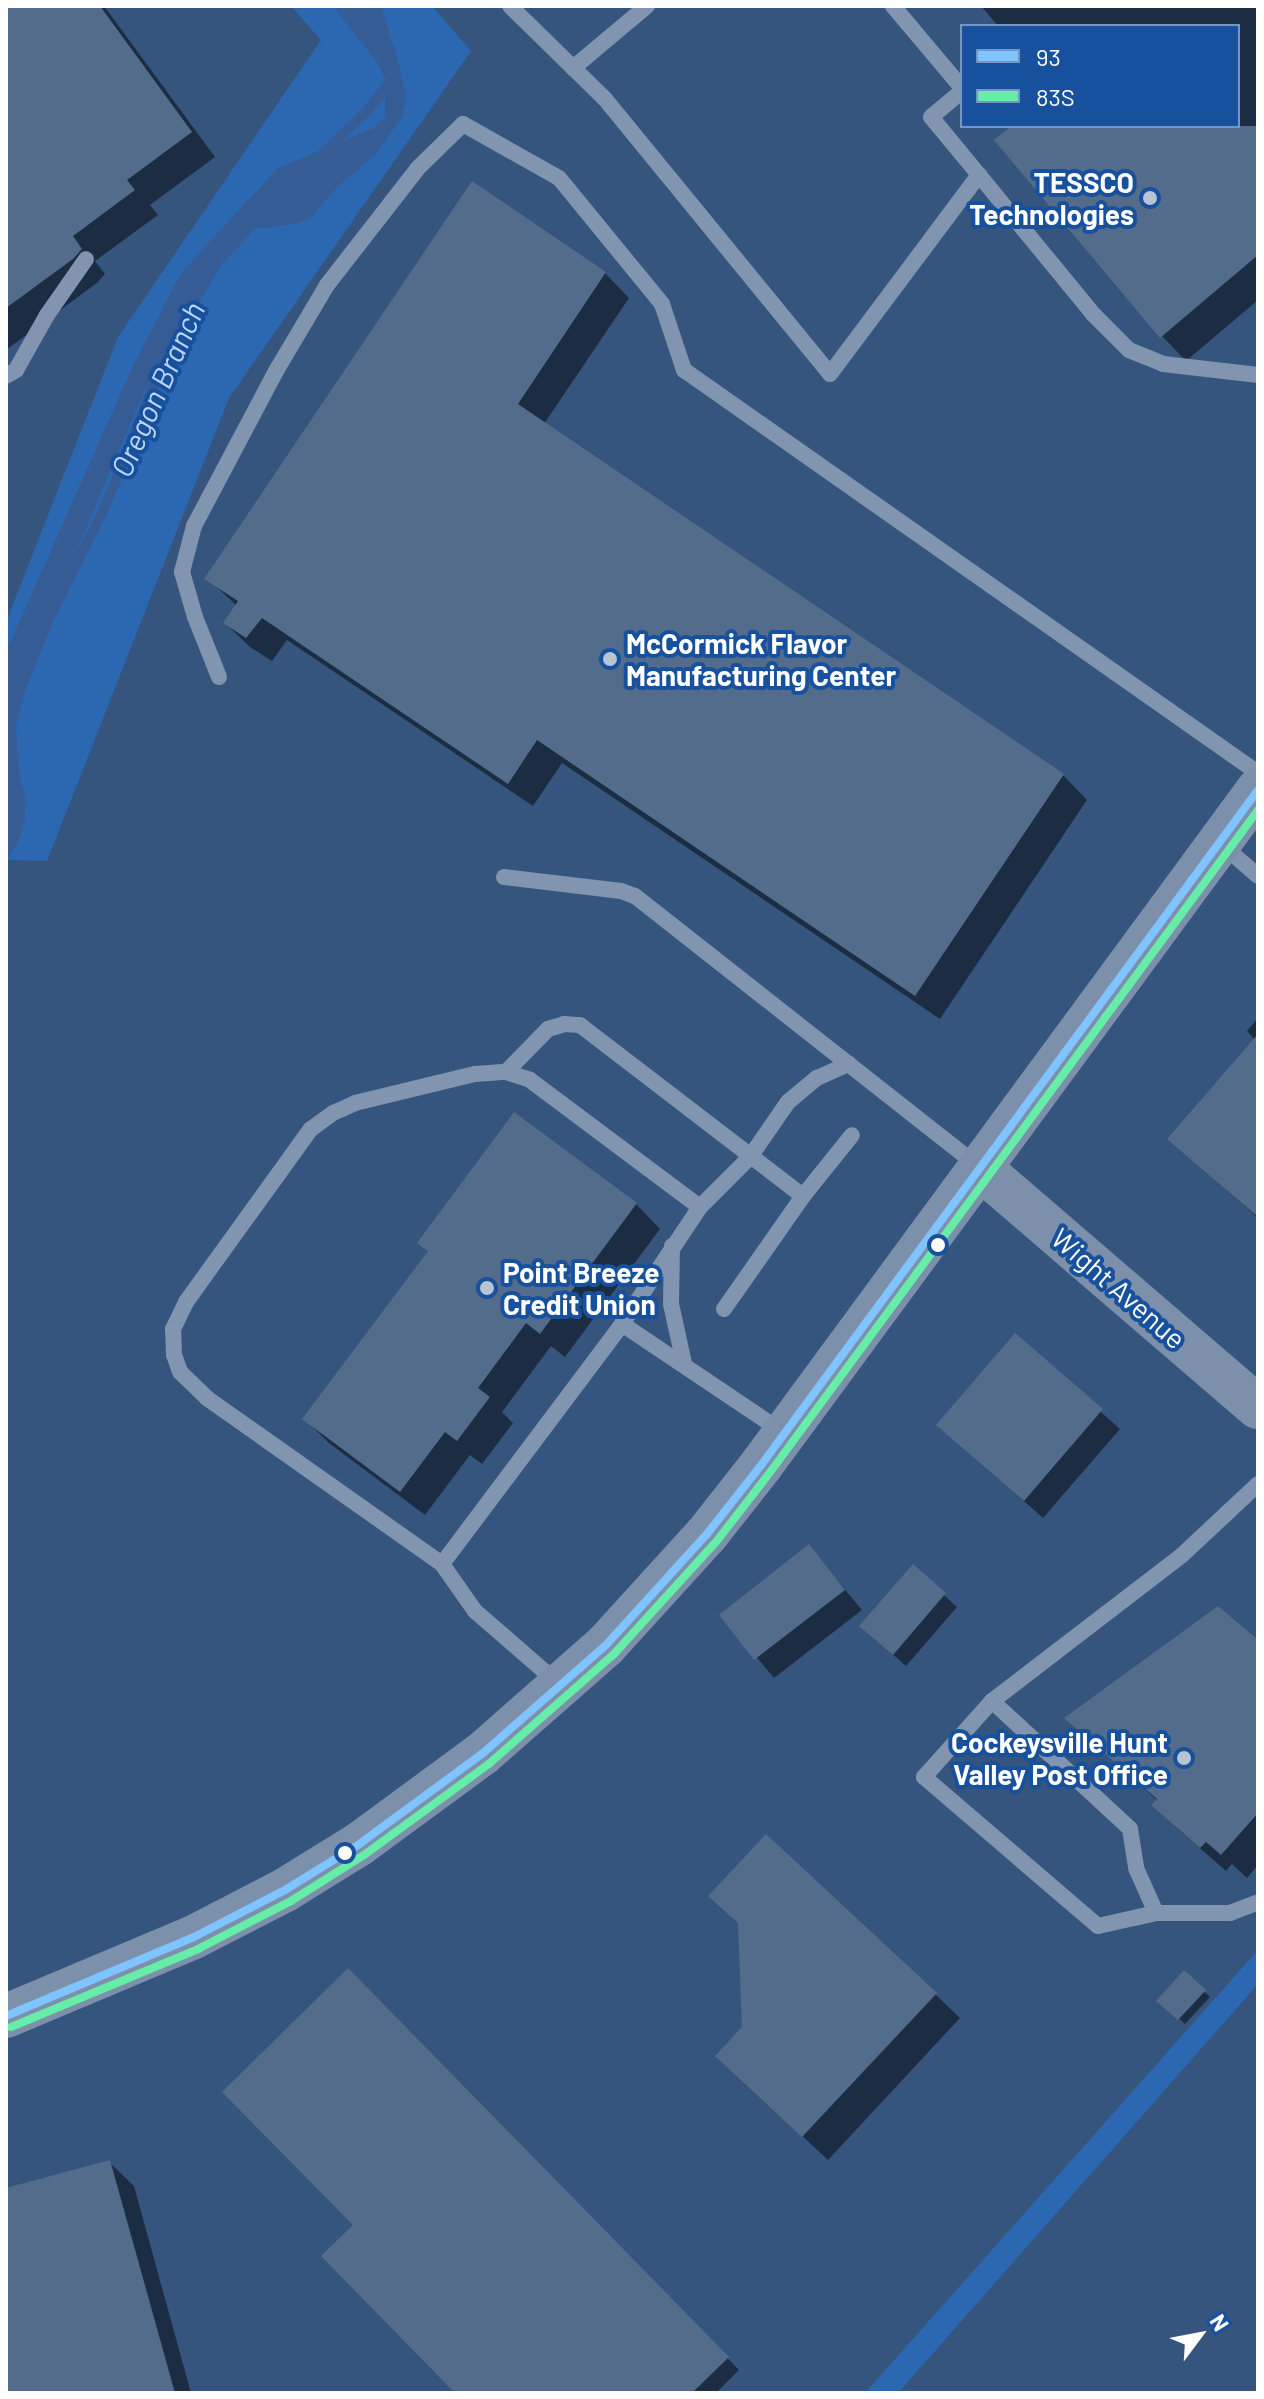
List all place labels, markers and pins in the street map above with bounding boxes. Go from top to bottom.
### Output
place label: TESSCO Technologies [969,165,1134,231]
marker: TESSCO Technologies [1141,189,1159,207]
place label: McCormick Flavor Manufacturing Center [626,626,896,692]
marker: McCormick Flavor Manufacturing Center [601,650,619,668]
unlabelled marker [930,1237,946,1253]
place label: Point Breeze Credit Union [503,1255,660,1321]
marker: Point Breeze Credit Union [478,1279,496,1297]
place label: Cockeysville Hunt Valley Post Office [951,1725,1168,1791]
marker: Cockeysville Hunt Valley Post Office [1175,1749,1193,1767]
unlabelled marker [337,1845,353,1861]

